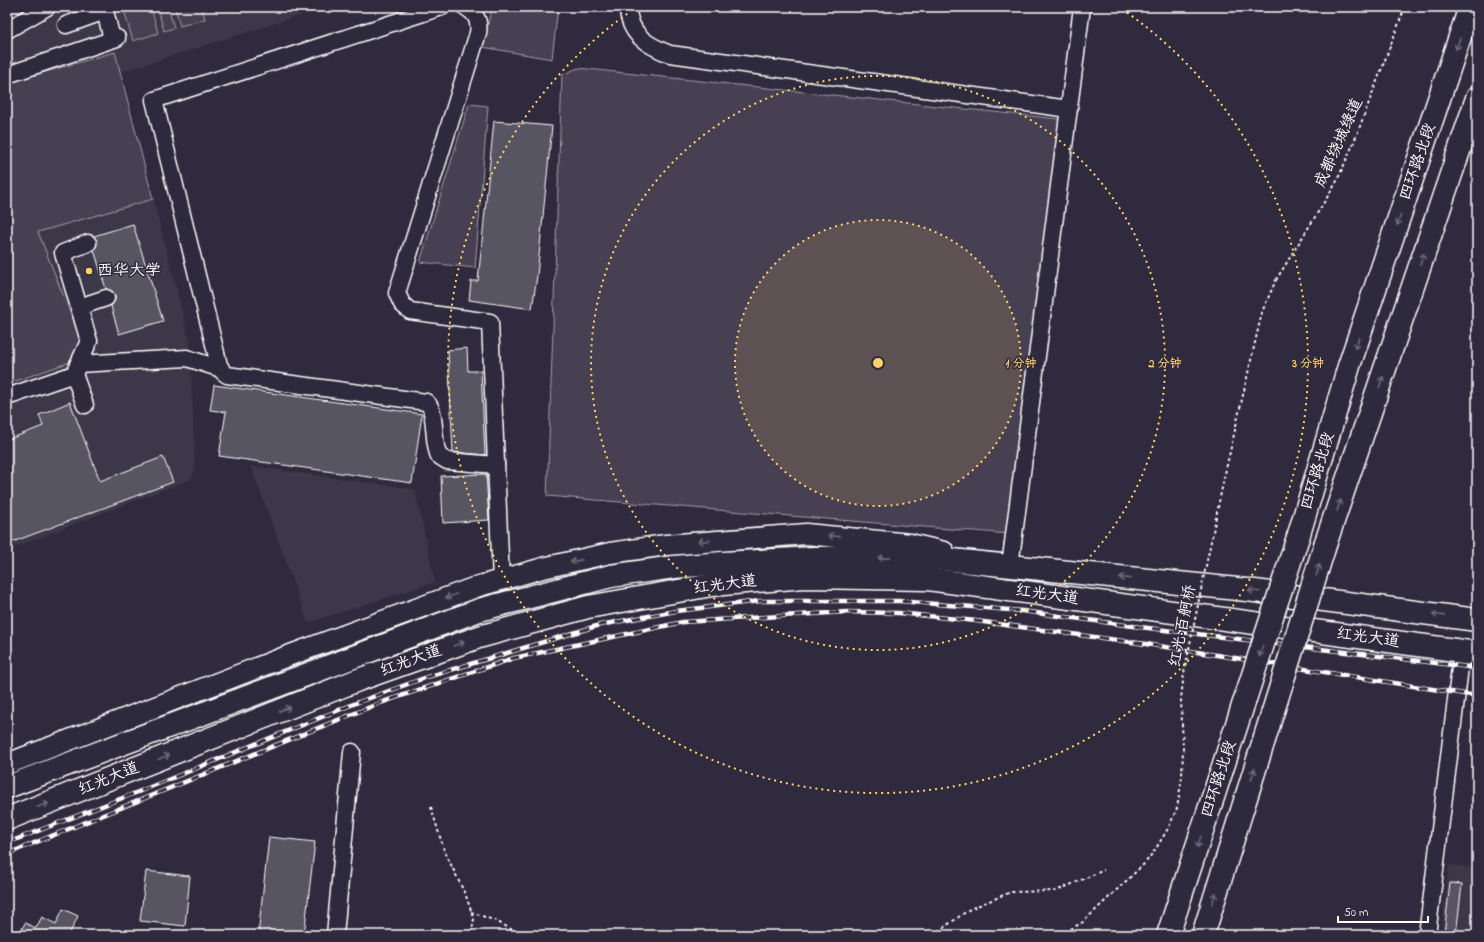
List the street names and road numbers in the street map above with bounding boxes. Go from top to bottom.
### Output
street label: 成都绕城绿道 [1309,94,1369,192]
street label: 四环路北段 [1394,120,1442,204]
street label: 四环路北段 [1295,429,1341,513]
street label: 红光大道 [692,569,758,601]
street label: 红光大道 [1014,579,1080,611]
street label: 红光·百舸桥 [1163,583,1203,669]
street label: 红光大道 [1335,622,1401,654]
street label: 红光大道 [377,639,445,683]
street label: 四环路北段 [1195,737,1243,821]
street label: 红光大道 [75,756,143,802]

